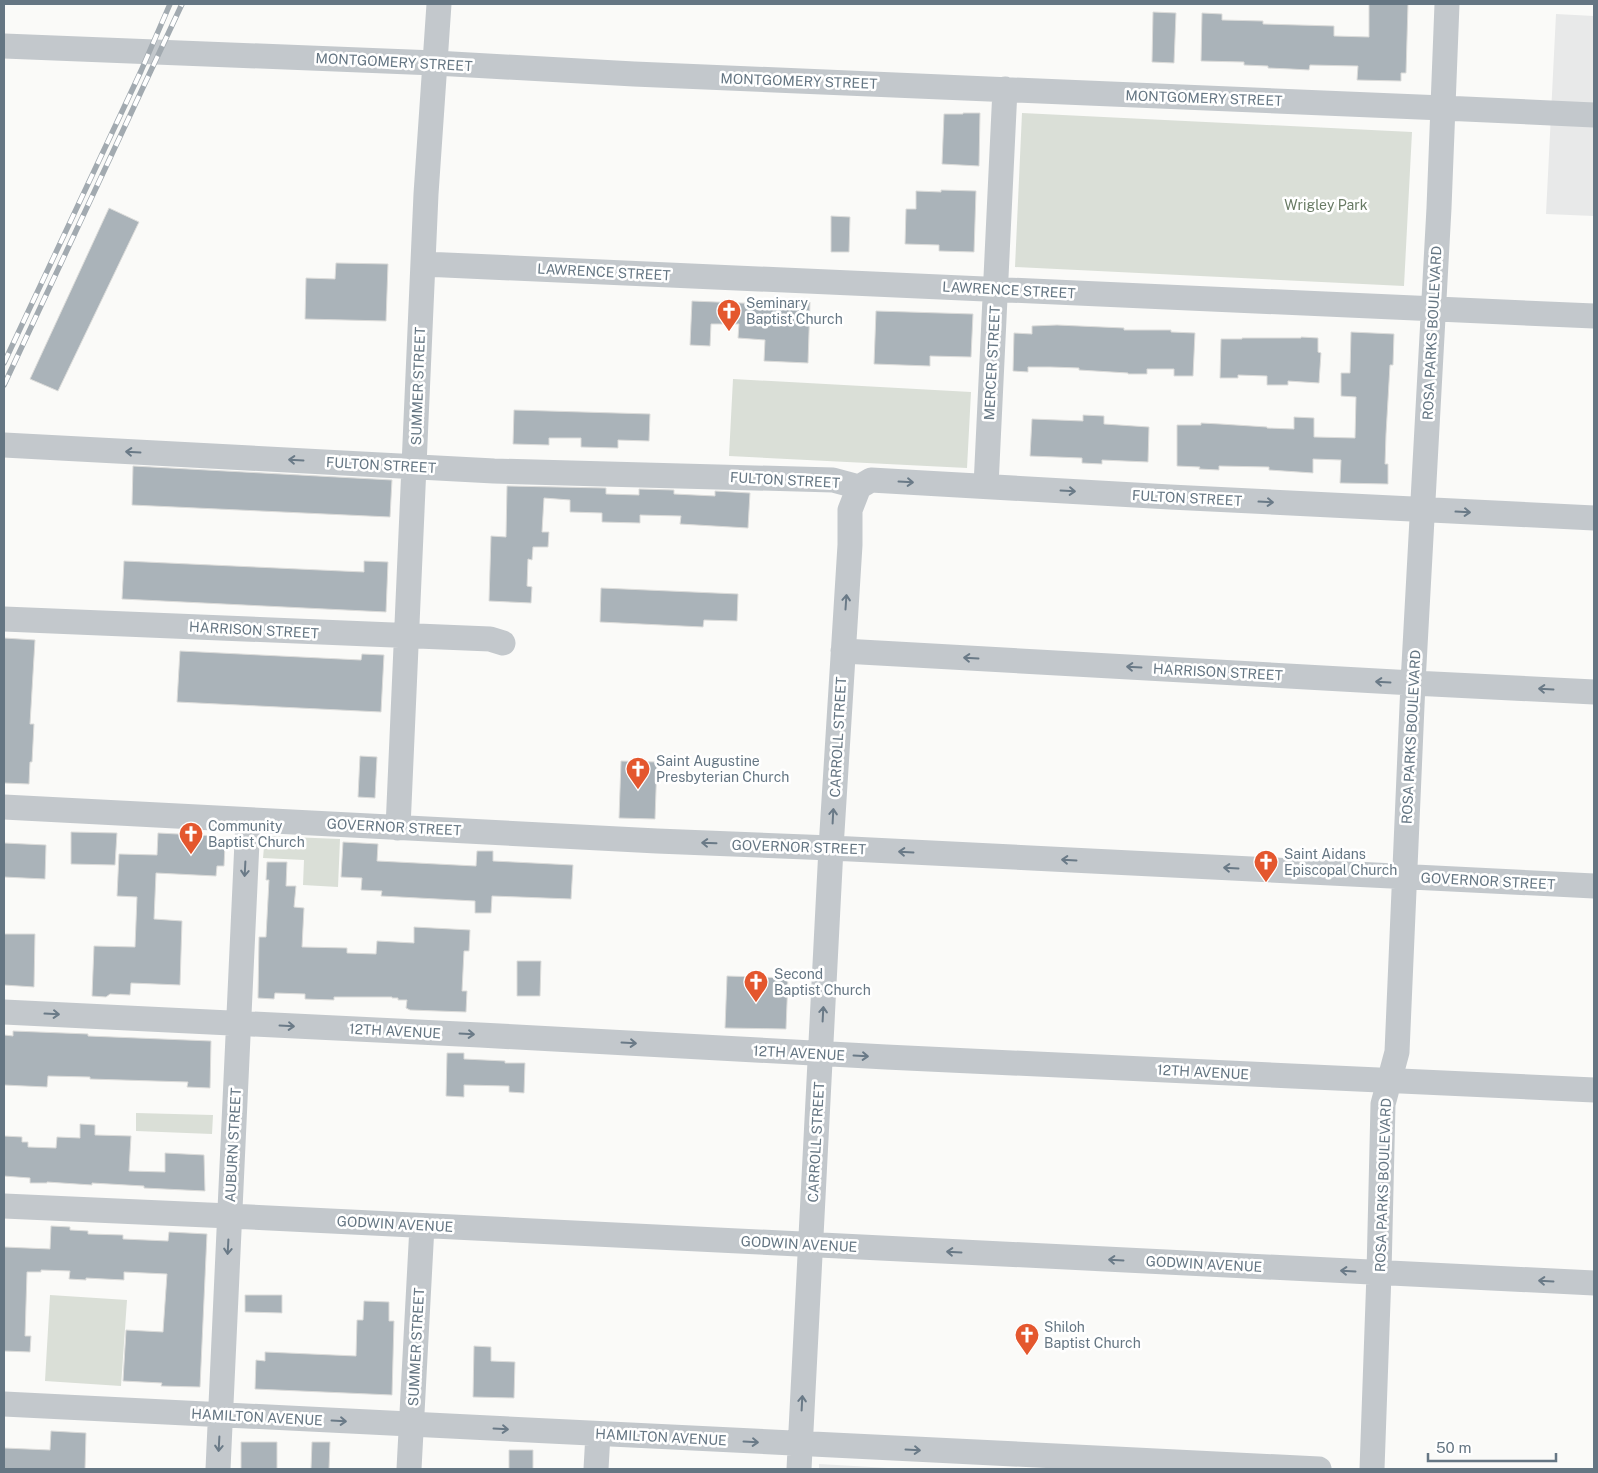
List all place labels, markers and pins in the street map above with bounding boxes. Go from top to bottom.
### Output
place label: Seminary Baptist Church [746,295,843,327]
church icon: Seminary Baptist Church [716,298,742,332]
place label: Saint Augustine Presbyterian Church [656,753,789,785]
church icon: Saint Augustine Presbyterian Church [625,756,651,790]
place label: Community Baptist Church [208,818,305,850]
church icon: Community Baptist Church [178,821,204,855]
place label: Saint Aidans Episcopal Church [1284,846,1397,878]
church icon: Saint Aidans Episcopal Church [1253,849,1279,883]
place label: Second Baptist Church [774,966,871,998]
church icon: Second Baptist Church [743,969,769,1003]
place label: Shiloh Baptist Church [1044,1319,1141,1351]
church icon: Shiloh Baptist Church [1014,1322,1040,1356]

